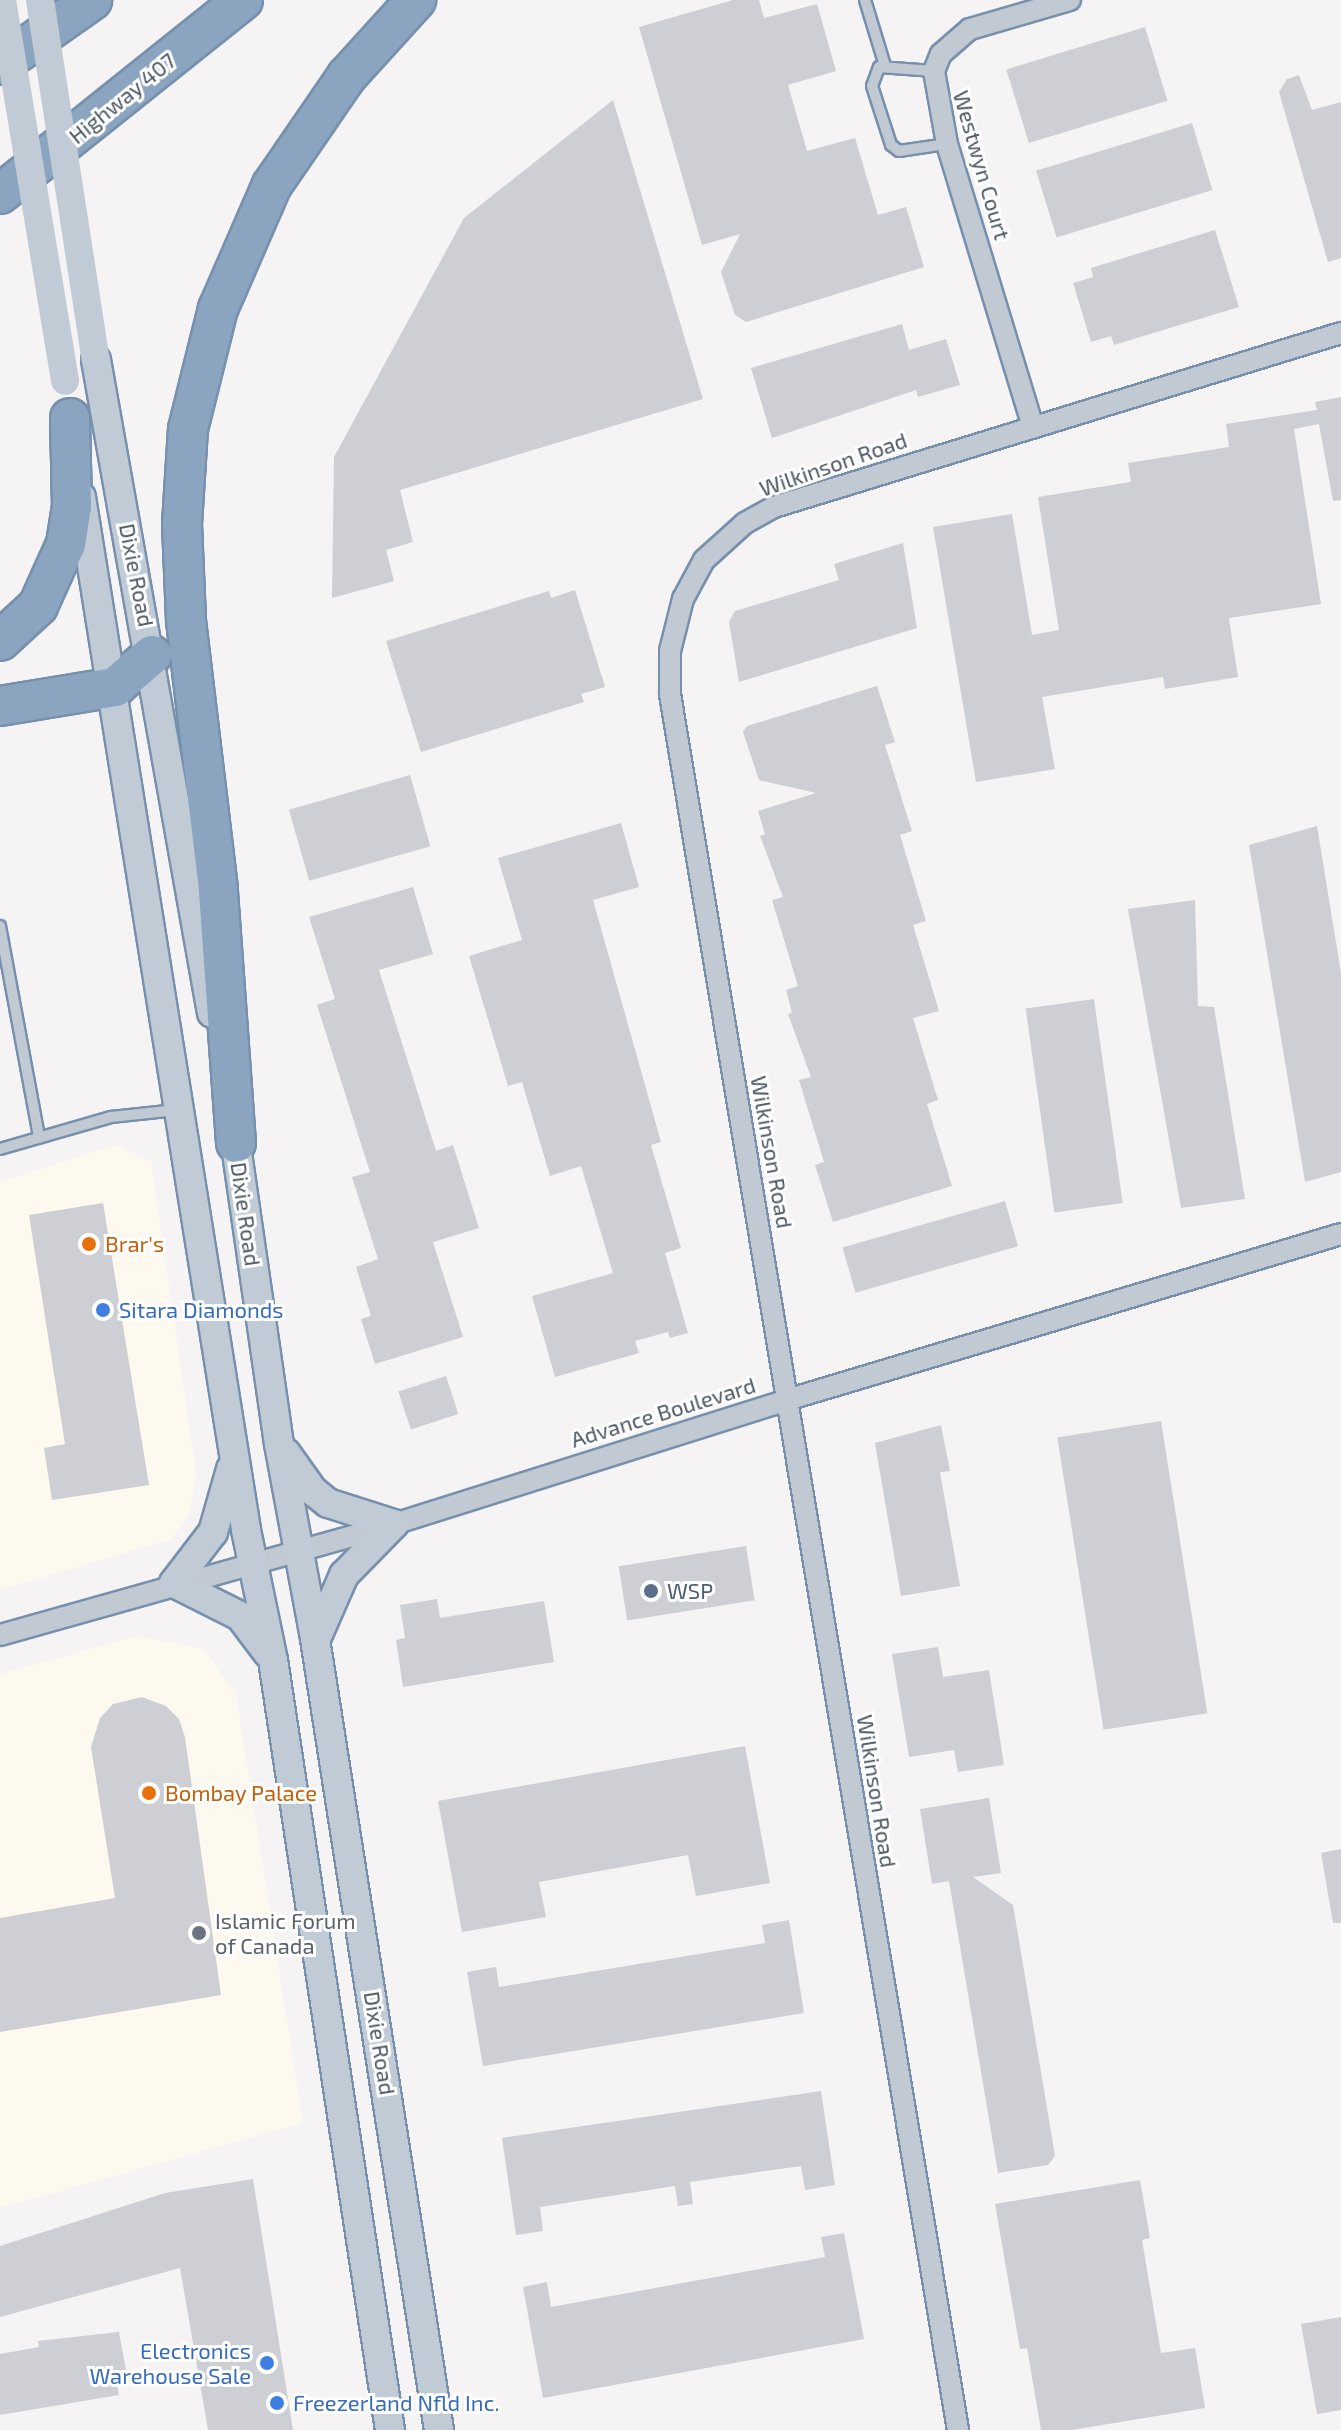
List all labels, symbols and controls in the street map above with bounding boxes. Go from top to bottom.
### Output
street label: Highway 407 [63,47,181,149]
street label: Westwyn Court [948,87,1016,243]
street label: Wilkinson Road [756,426,910,502]
street label: Dixie Road [114,521,160,629]
street label: Wilkinson Road [746,1074,798,1230]
street label: Dixie Road [226,1160,266,1268]
place label: Brar's [105,1231,164,1257]
marker: Brar's [80,1235,98,1253]
place label: Sitara Diamonds [119,1297,284,1323]
marker: Sitara Diamonds [94,1301,112,1319]
street label: Advance Boulevard [567,1371,759,1453]
place label: WSP [667,1578,713,1604]
marker: WSP [642,1582,660,1600]
street label: Wilkinson Road [852,1713,902,1869]
place label: Bombay Palace [165,1780,318,1806]
marker: Bombay Palace [140,1784,158,1802]
place label: Islamic Forum of Canada [215,1907,356,1958]
marker: Islamic Forum of Canada [190,1924,208,1942]
street label: Dixie Road [359,1989,401,2097]
place label: Electronics Warehouse Sale [89,2337,251,2388]
marker: Electronics Warehouse Sale [258,2354,276,2372]
place label: Freezerland Nfld Inc. [293,2390,499,2416]
marker: Freezerland Nfld Inc. [268,2394,286,2412]

